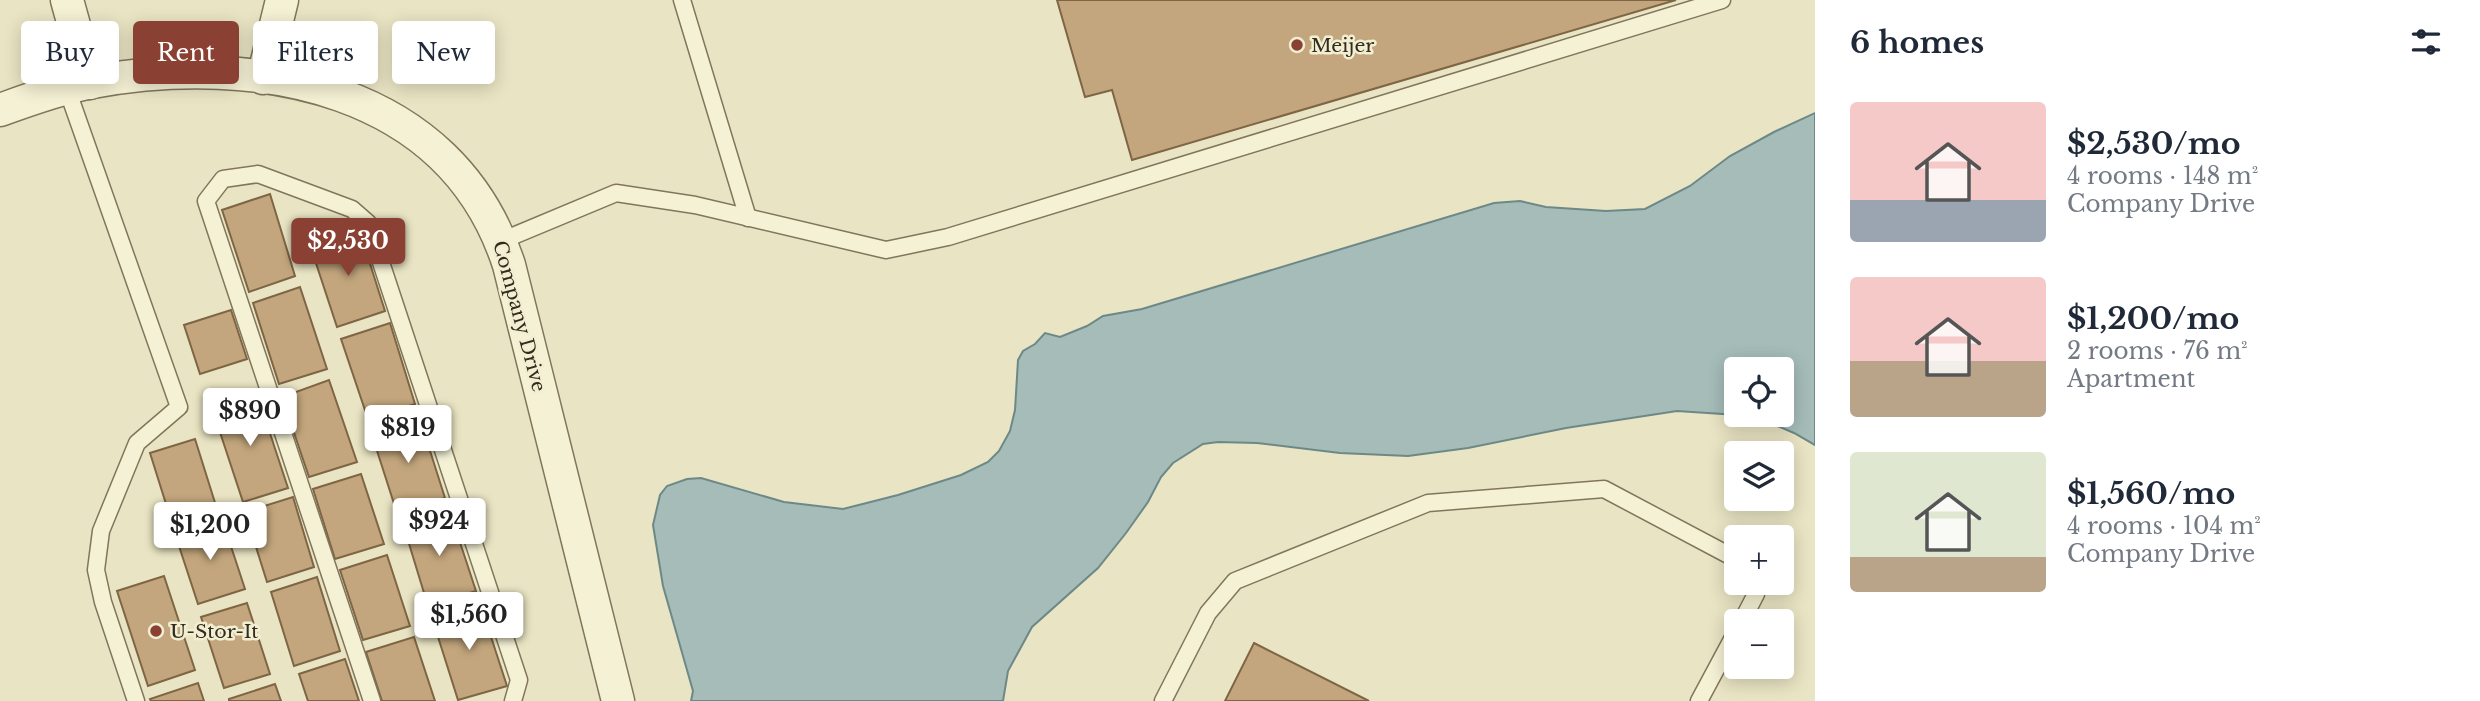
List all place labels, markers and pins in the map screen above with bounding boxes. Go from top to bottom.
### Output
place label: Meijer [1311,34,1374,57]
marker: Meijer [1289,37,1305,53]
pin: $2,530 [291,218,405,278]
pin: $890 [209,388,291,448]
pin: $819 [367,406,449,465]
pin: $924 [398,498,480,558]
pin: $1,200 [153,503,267,562]
pin: $1,560 [412,592,526,652]
place label: U-Stor-It [170,620,259,643]
marker: U-Stor-It [148,623,164,639]

